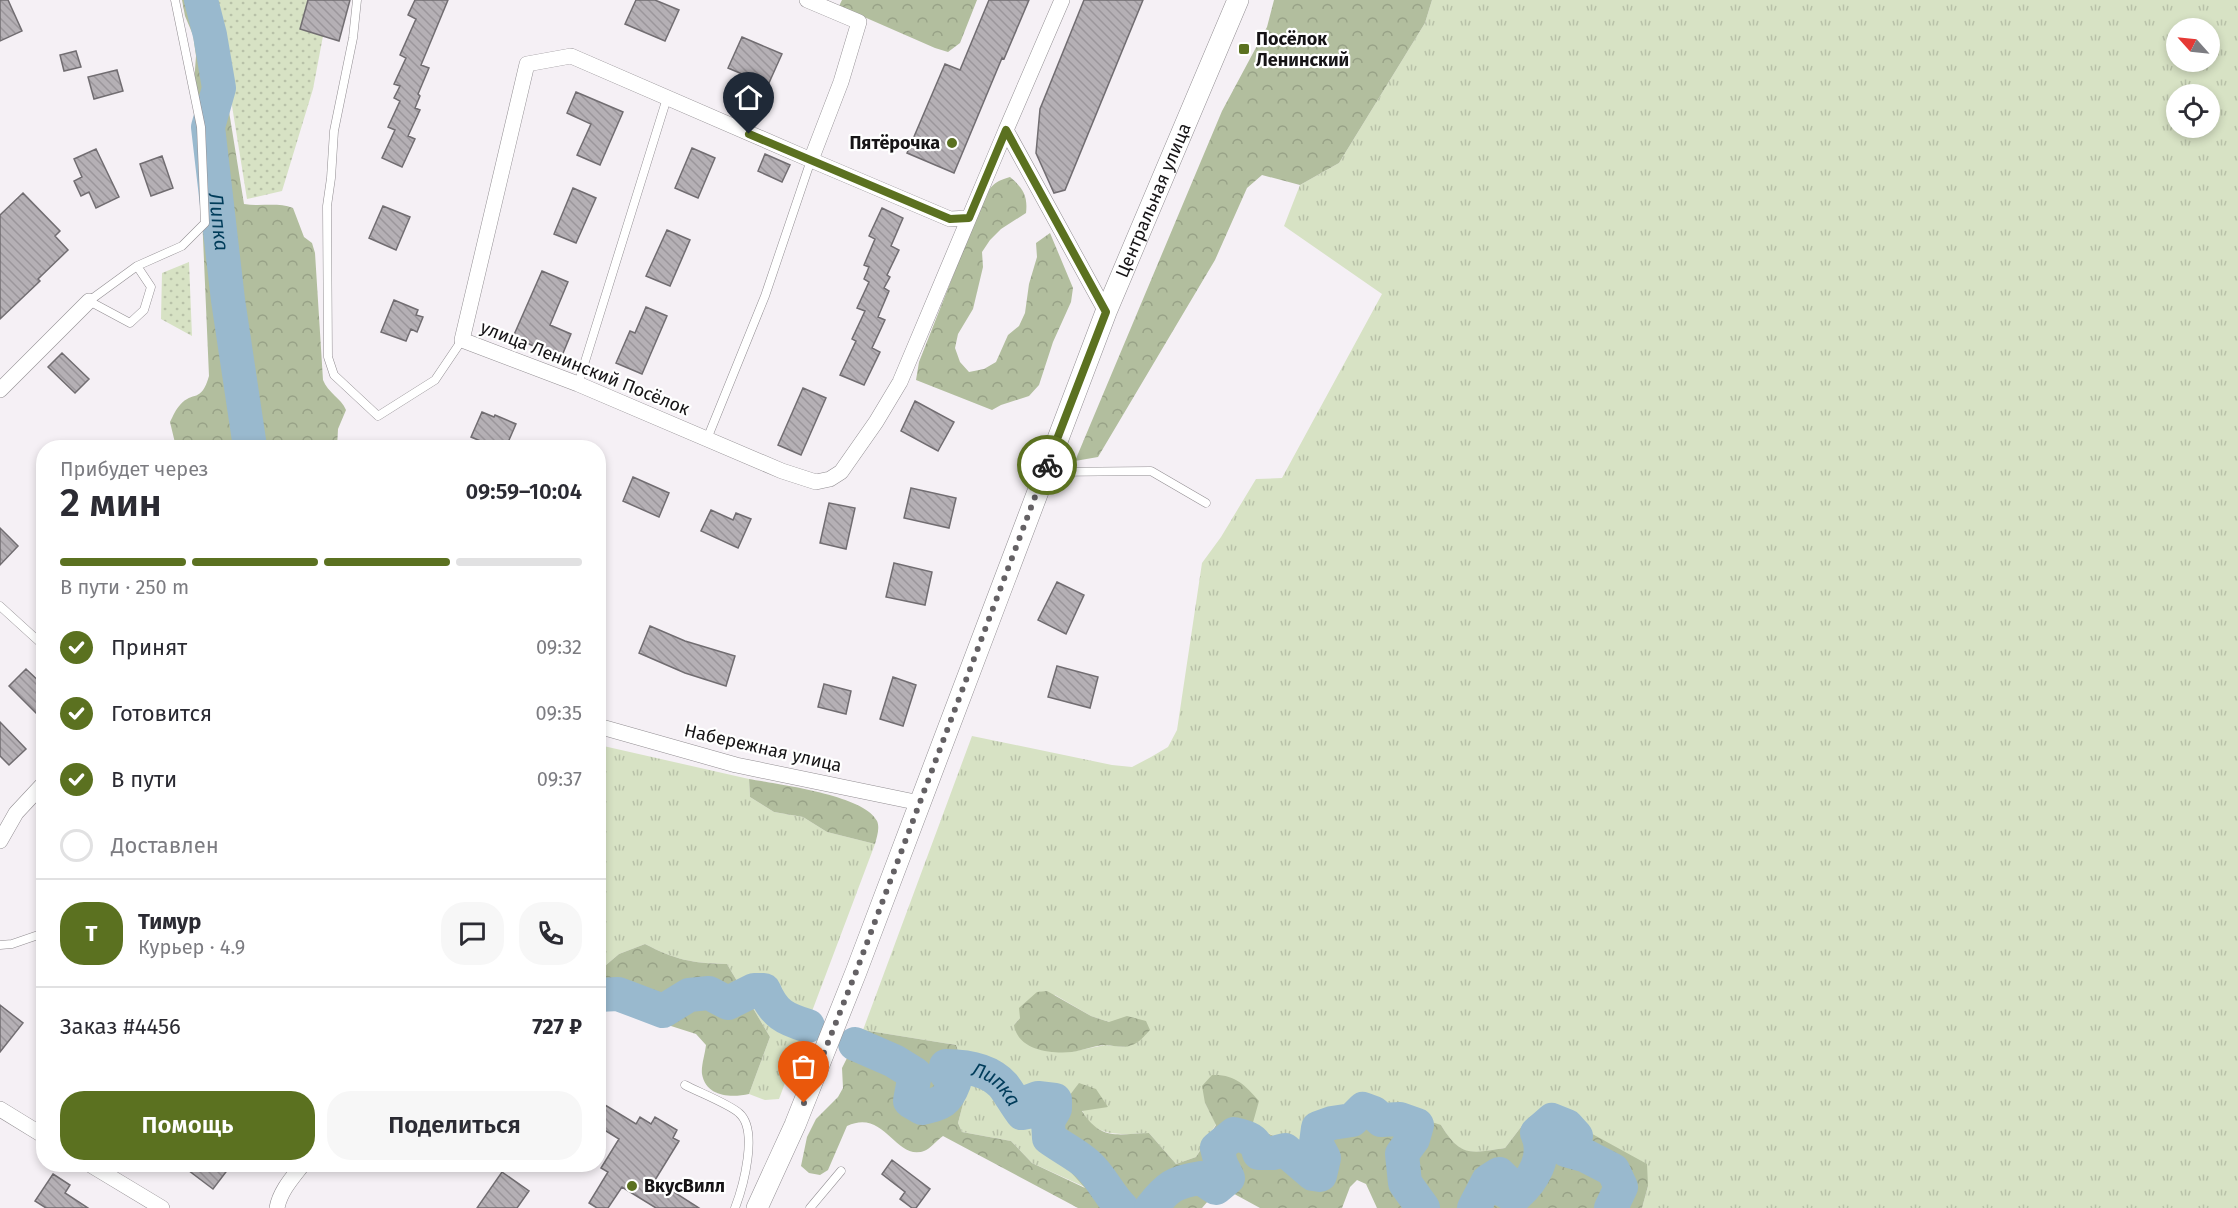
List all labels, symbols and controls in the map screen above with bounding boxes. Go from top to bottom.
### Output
north arrow [2166,18,2220,72]
map controls [2166,18,2220,138]
place label: Посёлок Ленинский [1256,28,1349,71]
marker: Посёлок Ленинский [1237,42,1251,56]
pin [723,72,774,134]
icon: home [732,81,765,114]
button: locate [2166,84,2220,138]
street label: Центральная улица [1111,120,1196,281]
place label: Пятёрочка [849,132,940,154]
marker: Пятёрочка [945,136,959,150]
water label: Липка [204,191,234,252]
street label: улица Ленинский Посёлок [477,316,693,420]
courier [1017,435,1077,495]
icon: bike [1031,449,1064,482]
text: Прибудет через [60,457,209,481]
text: 09:59–10:04 [466,478,582,505]
text: 2 мин [60,480,162,526]
text: В пути · 250 m [60,575,189,599]
icon: check [60,631,93,664]
text: Принят [111,634,187,661]
text: 09:32 [536,635,582,659]
icon: check [60,697,93,730]
text: Готовится [111,700,212,727]
text: 09:35 [536,701,582,725]
street label: Набережная улица [682,719,844,777]
icon: check [60,763,93,796]
text: В пути [111,766,177,793]
text: 09:37 [537,767,582,791]
text: Доставлен [111,832,219,859]
button: chat [441,902,504,965]
button: phone [519,902,582,965]
text: Тимур [138,908,201,935]
text: Т [86,920,97,947]
text: Курьер · 4.9 [138,935,245,959]
text: Заказ #4456 [60,1013,181,1040]
text: 727 ₽ [532,1013,582,1040]
pin [778,1041,829,1103]
icon: bag [787,1050,820,1083]
water label: Липка [968,1057,1026,1111]
button: Помощь [60,1091,315,1160]
button: Поделиться [327,1091,582,1160]
place label: ВкусВилл [644,1175,725,1197]
marker: ВкусВилл [625,1179,639,1193]

